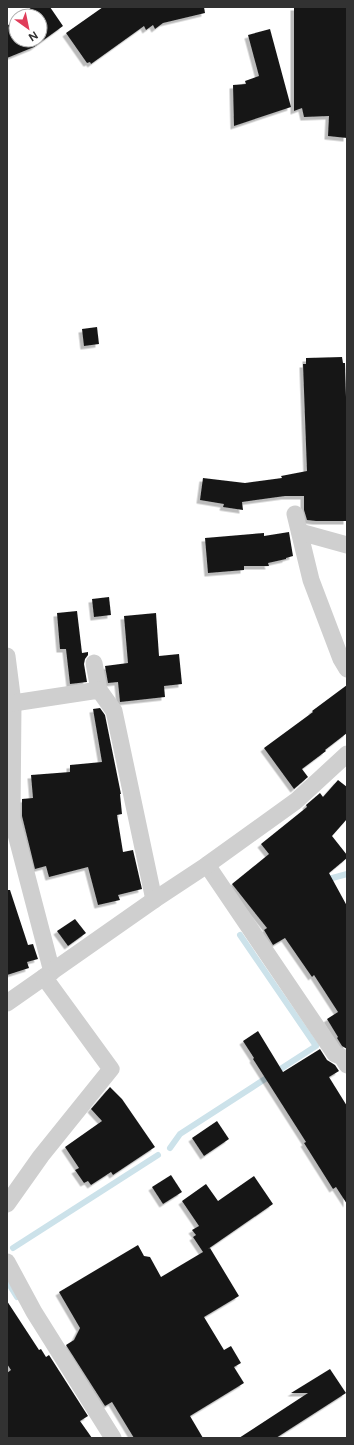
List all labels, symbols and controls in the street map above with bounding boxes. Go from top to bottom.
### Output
north arrow [8,8,48,48]
text: N [26,28,40,44]

